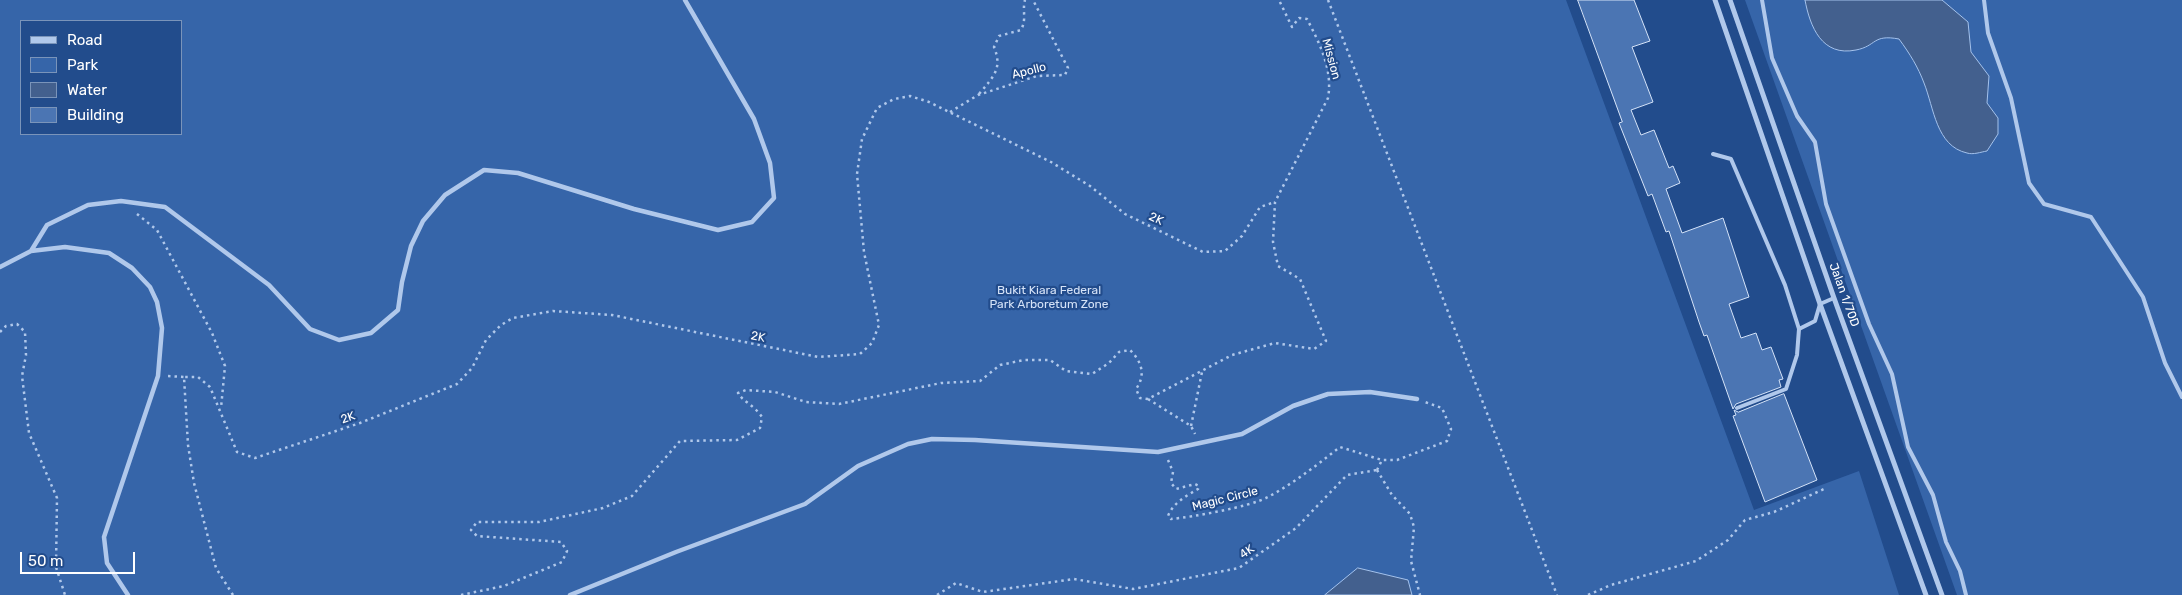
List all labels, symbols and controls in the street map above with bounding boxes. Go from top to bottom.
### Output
legend [20,20,182,135]
text: Road [67,31,103,49]
street label: Mission [1319,37,1343,81]
text: Park [67,56,98,74]
street label: Apollo [1010,60,1048,82]
text: Water [67,81,107,99]
text: Building [67,106,124,124]
street label: 2K [1146,209,1166,229]
street label: Jalan 1/70D [1826,261,1862,329]
park label: Bukit Kiara Federal Park Arboretum Zone [989,284,1109,312]
street label: 2K [750,329,766,345]
street label: 2K [339,409,357,427]
street label: Magic Circle [1191,484,1259,514]
scale bar [22,542,138,574]
street label: 4K [1237,542,1257,562]
text: 50 m [28,552,63,570]

